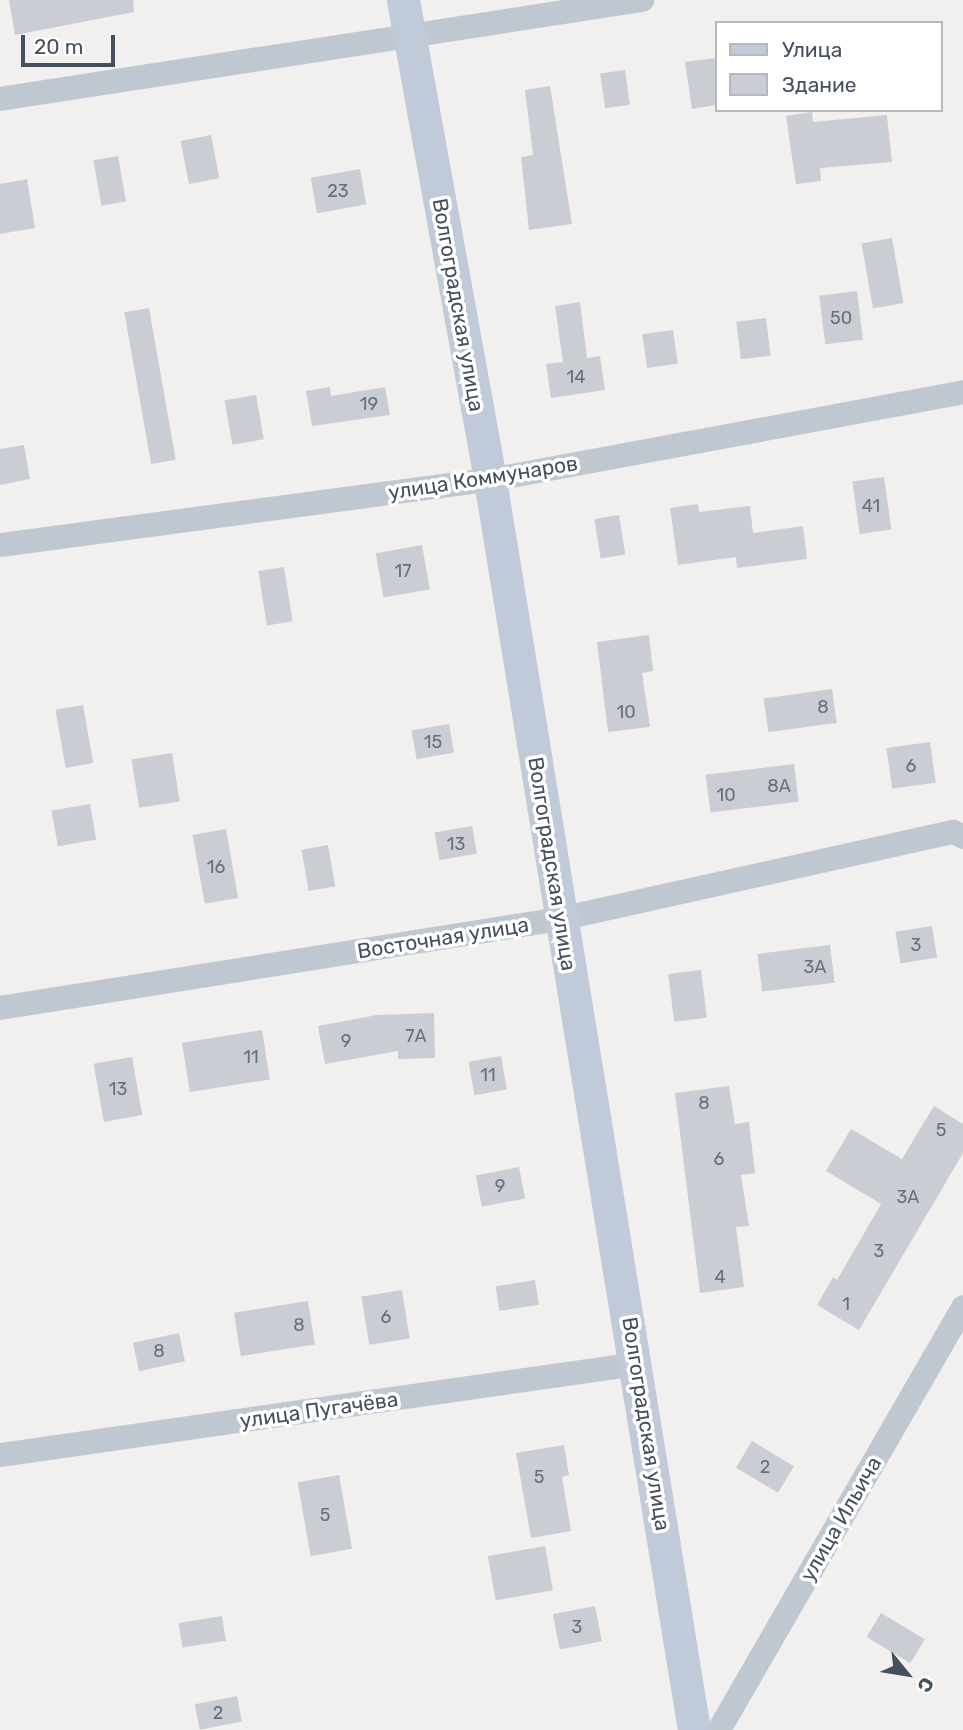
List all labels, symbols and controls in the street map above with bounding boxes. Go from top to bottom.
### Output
scale bar [24,21,119,65]
legend [715,21,942,112]
text: 20 m [34,34,83,59]
text: Улица [782,37,842,62]
text: Здание [782,72,857,97]
house number: 23 [327,180,349,202]
street label: Волгоградская улица [427,196,489,414]
house number: 50 [830,307,852,329]
house number: 14 [567,366,585,388]
house number: 19 [360,393,378,415]
street label: улица Коммунаров [387,451,579,505]
house number: 41 [862,495,880,517]
house number: 17 [395,560,411,582]
house number: 8 [817,696,829,718]
house number: 10 [616,701,636,723]
house number: 15 [424,731,442,753]
street label: Волгоградская улица [523,755,581,973]
house number: 6 [906,755,916,777]
house number: 8А [767,775,791,797]
house number: 10 [716,784,736,806]
house number: 13 [447,833,465,855]
house number: 16 [207,856,225,878]
street label: Восточная улица [355,912,531,964]
house number: 3 [911,934,921,956]
house number: 3А [804,956,826,978]
house number: 7А [405,1025,427,1047]
house number: 9 [341,1030,351,1052]
house number: 11 [243,1046,259,1068]
house number: 11 [480,1064,496,1086]
house number: 13 [109,1078,127,1100]
house number: 8 [698,1092,710,1114]
house number: 5 [936,1119,946,1141]
house number: 6 [714,1148,724,1170]
house number: 9 [495,1175,505,1197]
house number: 3А [897,1186,919,1208]
house number: 3 [874,1240,884,1262]
house number: 4 [714,1266,726,1288]
house number: 1 [842,1293,850,1315]
house number: 6 [381,1306,391,1328]
house number: 8 [293,1314,305,1336]
street label: Волгоградская улица [617,1315,675,1533]
house number: 8 [153,1340,165,1362]
street label: улица Пугачёва [238,1386,400,1434]
street label: улица Ильича [795,1452,887,1586]
house number: 2 [760,1456,770,1478]
house number: 5 [534,1466,544,1488]
house number: 5 [320,1504,330,1526]
house number: 3 [572,1616,582,1638]
north arrow [872,1639,942,1709]
text: С [912,1673,939,1696]
house number: 2 [213,1702,223,1724]

